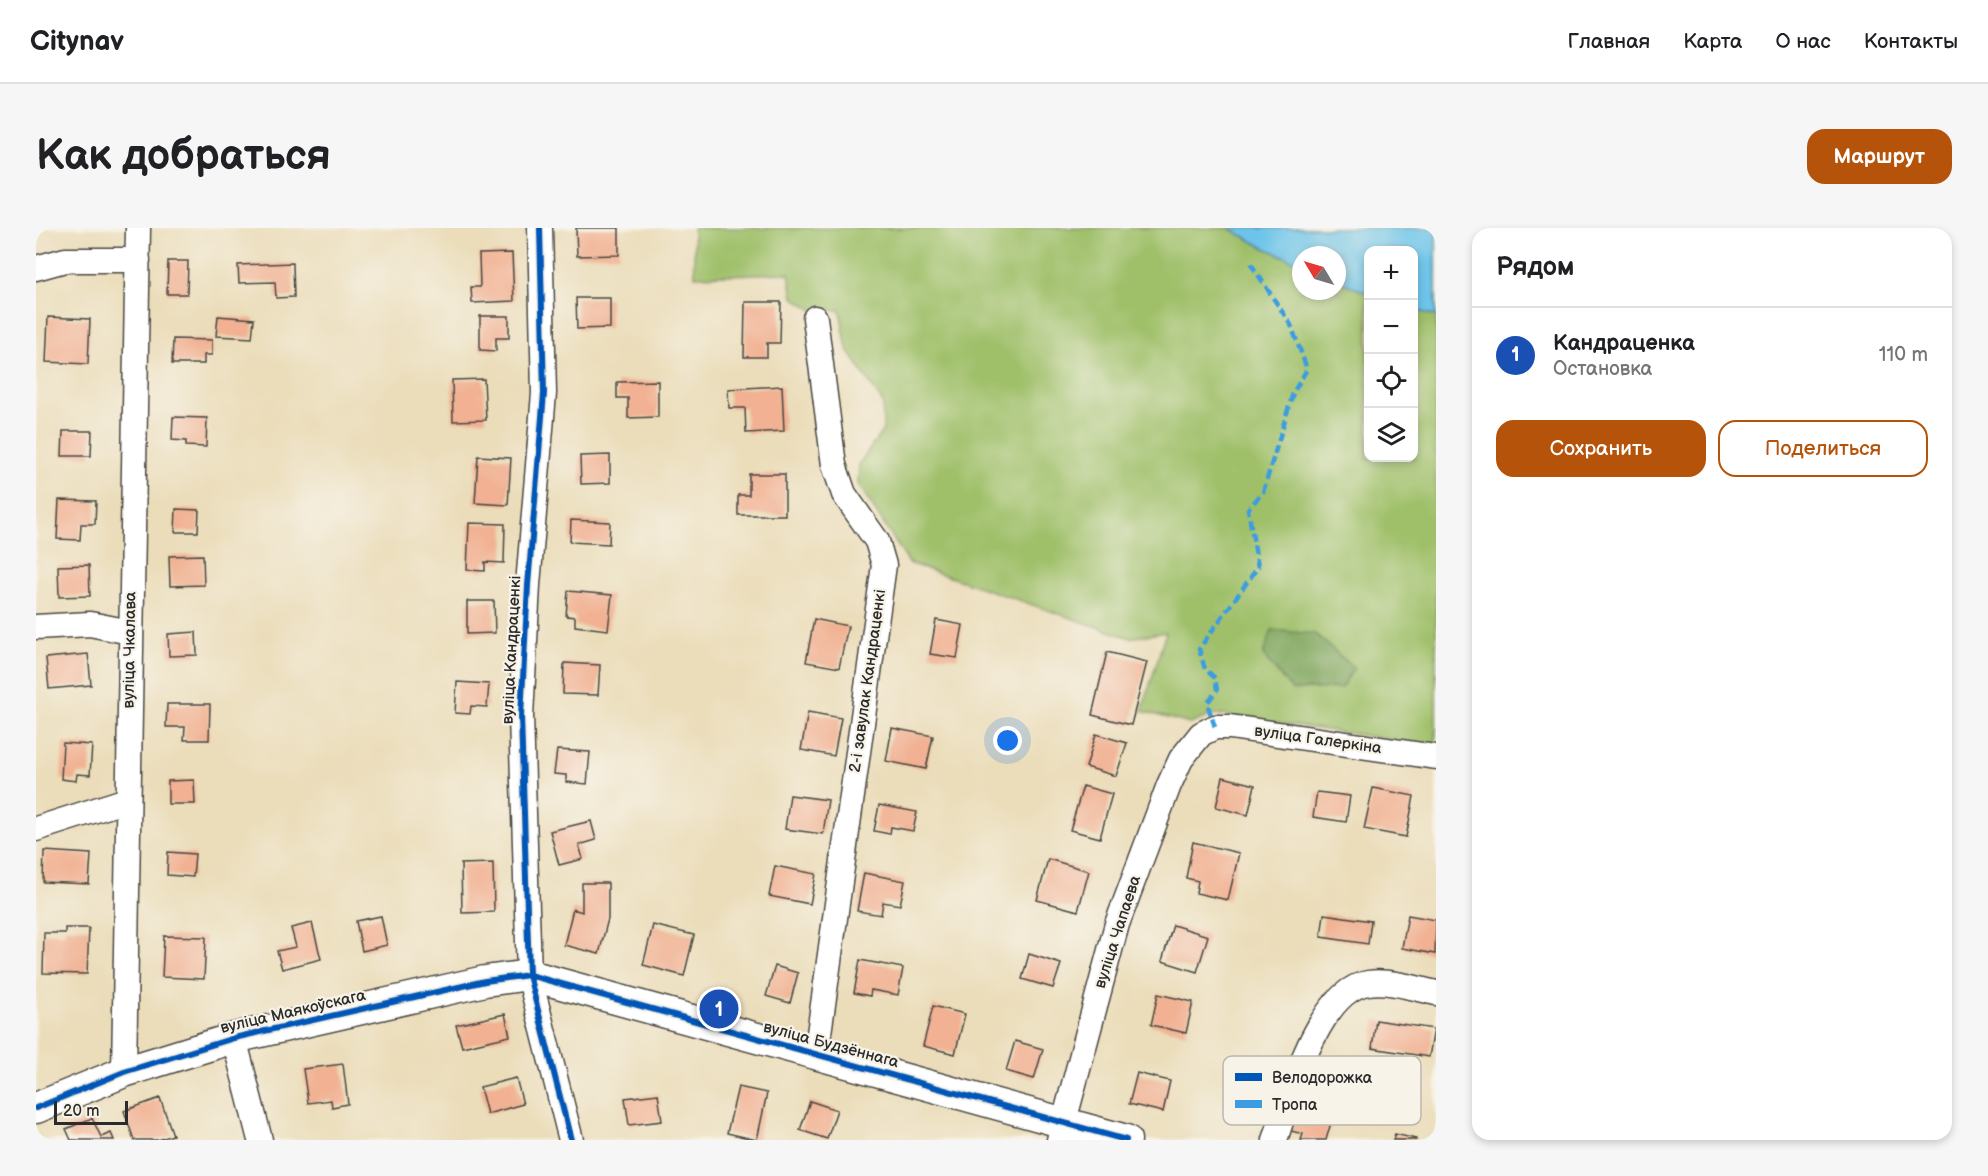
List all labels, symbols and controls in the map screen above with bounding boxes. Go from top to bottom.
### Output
text: Citynav [30,25,124,58]
text: Главная [1567,29,1650,54]
text: Карта [1683,29,1742,54]
text: О нас [1775,29,1831,54]
text: Контакты [1864,29,1958,54]
button: Маршрут [1807,129,1952,184]
text: Как добраться [36,131,331,182]
north arrow [1292,246,1346,300]
map controls [1364,246,1418,462]
button: + [1364,246,1418,300]
text: Рядом [1496,252,1574,283]
button: − [1364,300,1418,354]
text: Кандраценка [1553,330,1695,357]
text: 1 [1511,343,1520,367]
text: 110 m [1879,343,1928,367]
button: locate [1364,354,1418,408]
text: Остановка [1553,357,1652,381]
button: layers [1364,408,1418,462]
button: Сохранить [1496,420,1706,477]
button: Поделиться [1718,420,1928,477]
street label: вуліца Кандраценкі [499,575,525,725]
street label: 2-і завулак Кандраценкі [846,588,890,774]
street label: вуліца Чкалава [119,591,141,709]
street label: вуліца Галеркіна [1253,722,1383,758]
your location [993,726,1022,755]
street label: вуліца Чапаева [1091,873,1145,991]
street label: вуліца Маякоўскага [219,986,368,1038]
pin: 1 [700,986,738,1032]
street label: вуліца Будзённага [761,1018,901,1072]
legend [1223,1056,1421,1125]
text: Велодорожка [1272,1069,1373,1088]
text: Тропа [1272,1096,1318,1115]
scale bar [54,1098,128,1126]
text: 20 m [63,1102,99,1121]

